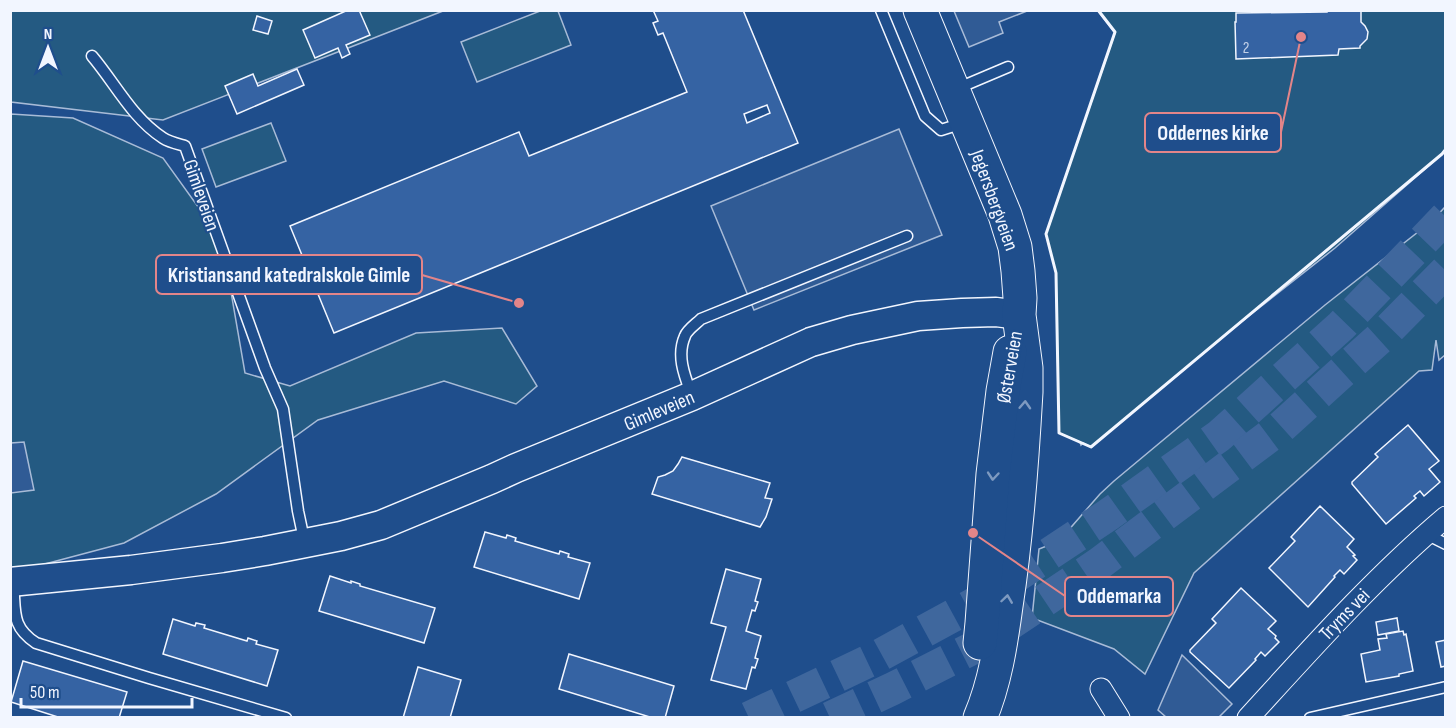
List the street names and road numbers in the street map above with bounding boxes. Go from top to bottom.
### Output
street label: Jegersbergveien [964,146,1023,254]
street label: Gimleveien [178,156,224,234]
street label: Østerveien [992,329,1028,405]
street label: Gimleveien [621,385,698,436]
street label: Tryms vei [1314,584,1375,646]

